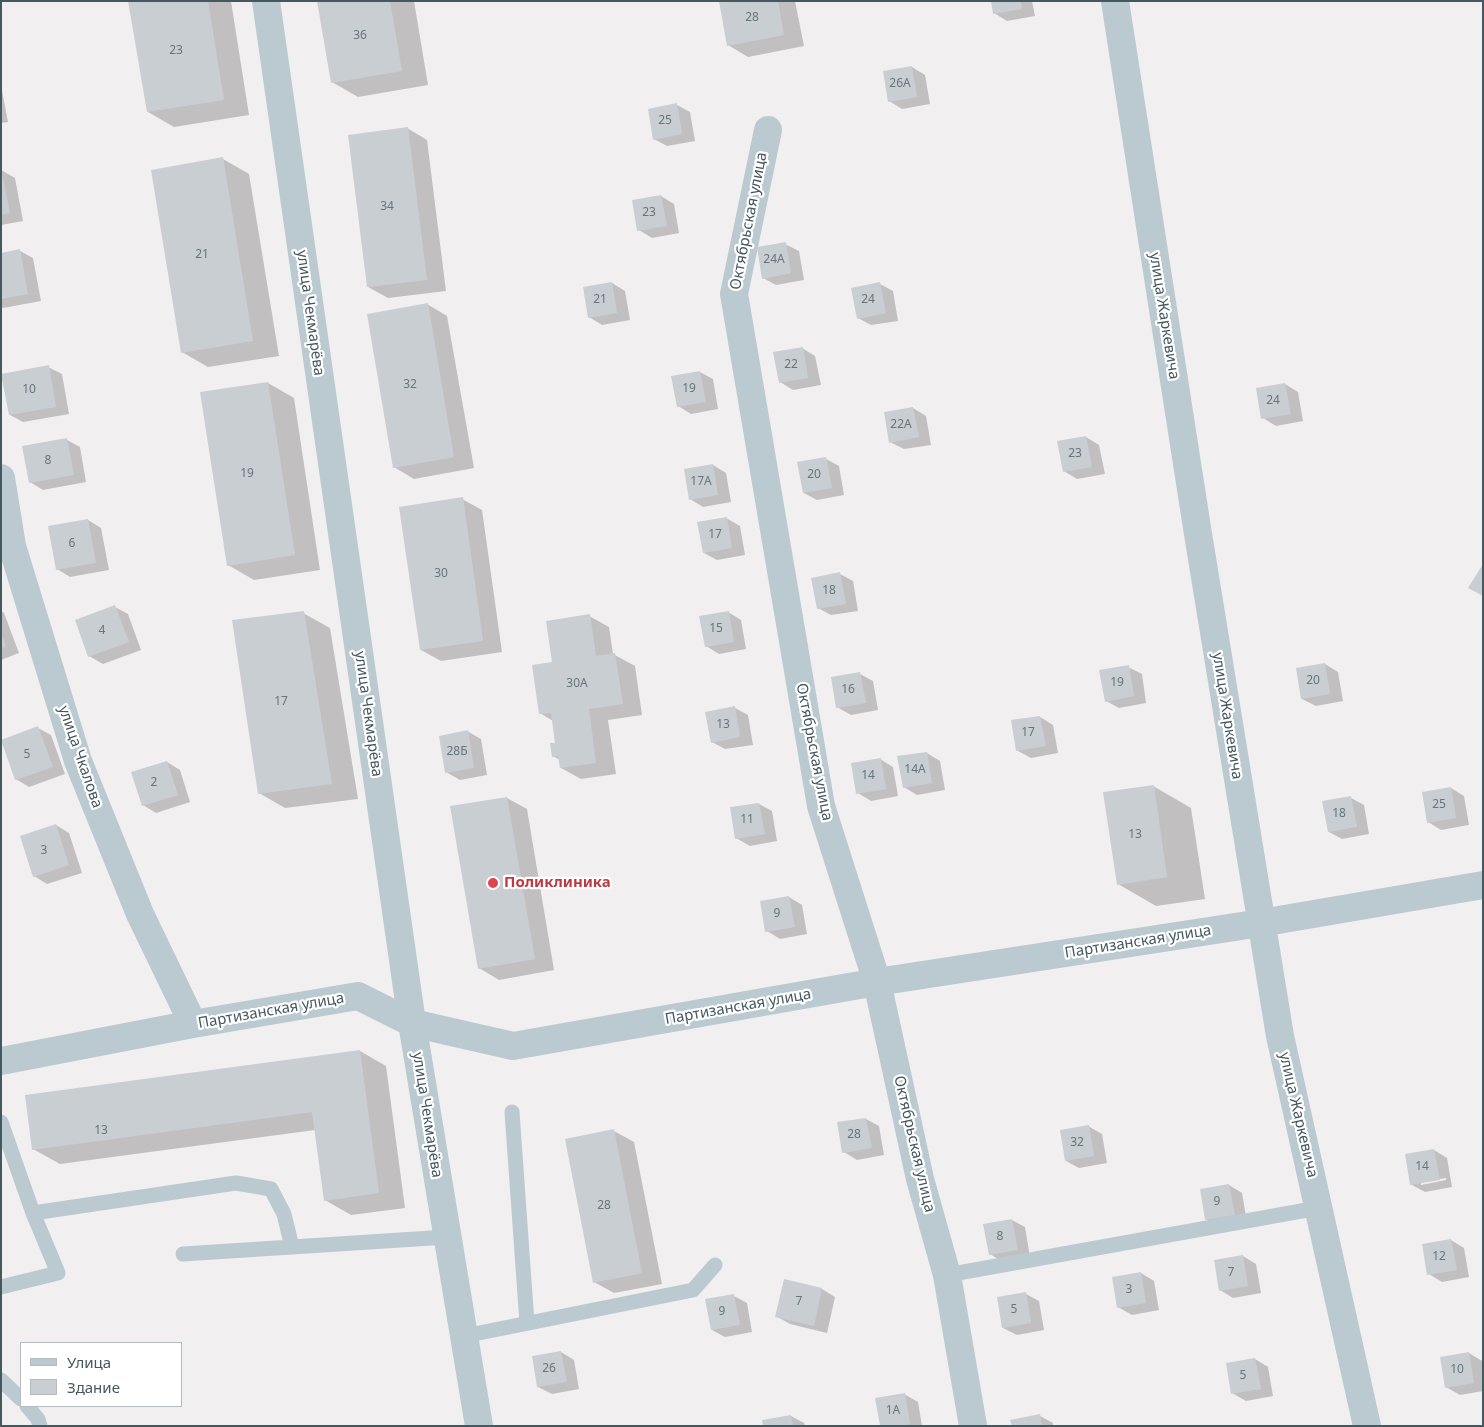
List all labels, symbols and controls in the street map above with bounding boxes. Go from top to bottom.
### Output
house number: 28 [745,11,759,25]
house number: 36 [353,29,367,43]
house number: 23 [169,44,183,58]
house number: 26А [889,77,911,91]
house number: 25 [658,114,672,128]
street label: Октябрьская улица [727,151,771,291]
house number: 34 [380,200,394,214]
house number: 23 [642,206,656,220]
house number: 21 [195,248,209,262]
street label: улица Чекмарёва [292,249,328,377]
street label: улица Жаркевича [1145,251,1183,381]
house number: 24А [763,253,785,267]
house number: 21 [593,293,607,307]
house number: 24 [861,293,875,307]
house number: 22 [784,358,798,372]
house number: 32 [403,378,417,392]
house number: 19 [682,382,696,396]
house number: 10 [22,383,36,397]
house number: 24 [1266,394,1280,408]
house number: 22А [890,418,912,432]
house number: 23 [1068,447,1082,461]
house number: 8 [45,454,51,468]
house number: 19 [240,467,254,481]
house number: 20 [807,468,821,482]
house number: 17А [690,475,712,489]
house number: 17 [708,528,722,542]
house number: 6 [69,537,75,551]
house number: 30 [434,567,448,581]
house number: 18 [822,584,836,598]
house number: 15 [709,622,723,636]
house number: 4 [99,624,105,638]
street label: улица Чекмарёва [350,650,386,778]
street label: улица Жаркевича [1208,651,1246,781]
house number: 20 [1306,674,1320,688]
house number: 19 [1110,676,1124,690]
house number: 30А [566,677,588,691]
street label: Октябрьская улица [792,682,836,822]
house number: 16 [841,683,855,697]
house number: 17 [274,695,288,709]
street label: улица Чкалова [54,703,106,811]
house number: 13 [716,718,730,732]
house number: 17 [1021,726,1035,740]
house number: 28Б [446,745,468,759]
house number: 5 [24,748,30,762]
house number: 14А [904,763,926,777]
house number: 14 [861,769,875,783]
house number: 2 [151,776,157,790]
house number: 25 [1432,798,1446,812]
house number: 18 [1332,807,1346,821]
house number: 11 [740,813,754,827]
house number: 13 [1128,828,1142,842]
house number: 3 [41,844,47,858]
place label: Поликлиника [504,874,611,892]
marker: Поликлиника [486,876,500,890]
house number: 9 [774,907,780,921]
street label: Партизанская улица [1064,922,1212,962]
street label: Партизанская улица [664,985,812,1029]
street label: Партизанская улица [197,989,345,1033]
street label: улица Чекмарёва [408,1051,446,1179]
street label: улица Жаркевича [1275,1051,1321,1179]
street label: Октябрьская улица [890,1074,938,1214]
house number: 13 [94,1124,108,1138]
house number: 28 [847,1128,861,1142]
house number: 32 [1070,1136,1084,1150]
house number: 14 [1415,1160,1429,1174]
house number: 9 [1214,1195,1220,1209]
house number: 28 [597,1199,611,1213]
house number: 8 [997,1230,1003,1244]
house number: 12 [1432,1250,1446,1264]
house number: 7 [1228,1266,1234,1280]
house number: 3 [1126,1283,1132,1297]
house number: 7 [796,1295,802,1309]
house number: 5 [1011,1303,1017,1317]
house number: 9 [719,1305,725,1319]
legend [20,1342,182,1407]
text: Улица [67,1352,111,1372]
house number: 26 [542,1362,556,1376]
house number: 10 [1450,1363,1464,1377]
house number: 5 [1240,1369,1246,1383]
text: Здание [67,1377,120,1397]
house number: 1А [886,1404,900,1418]

